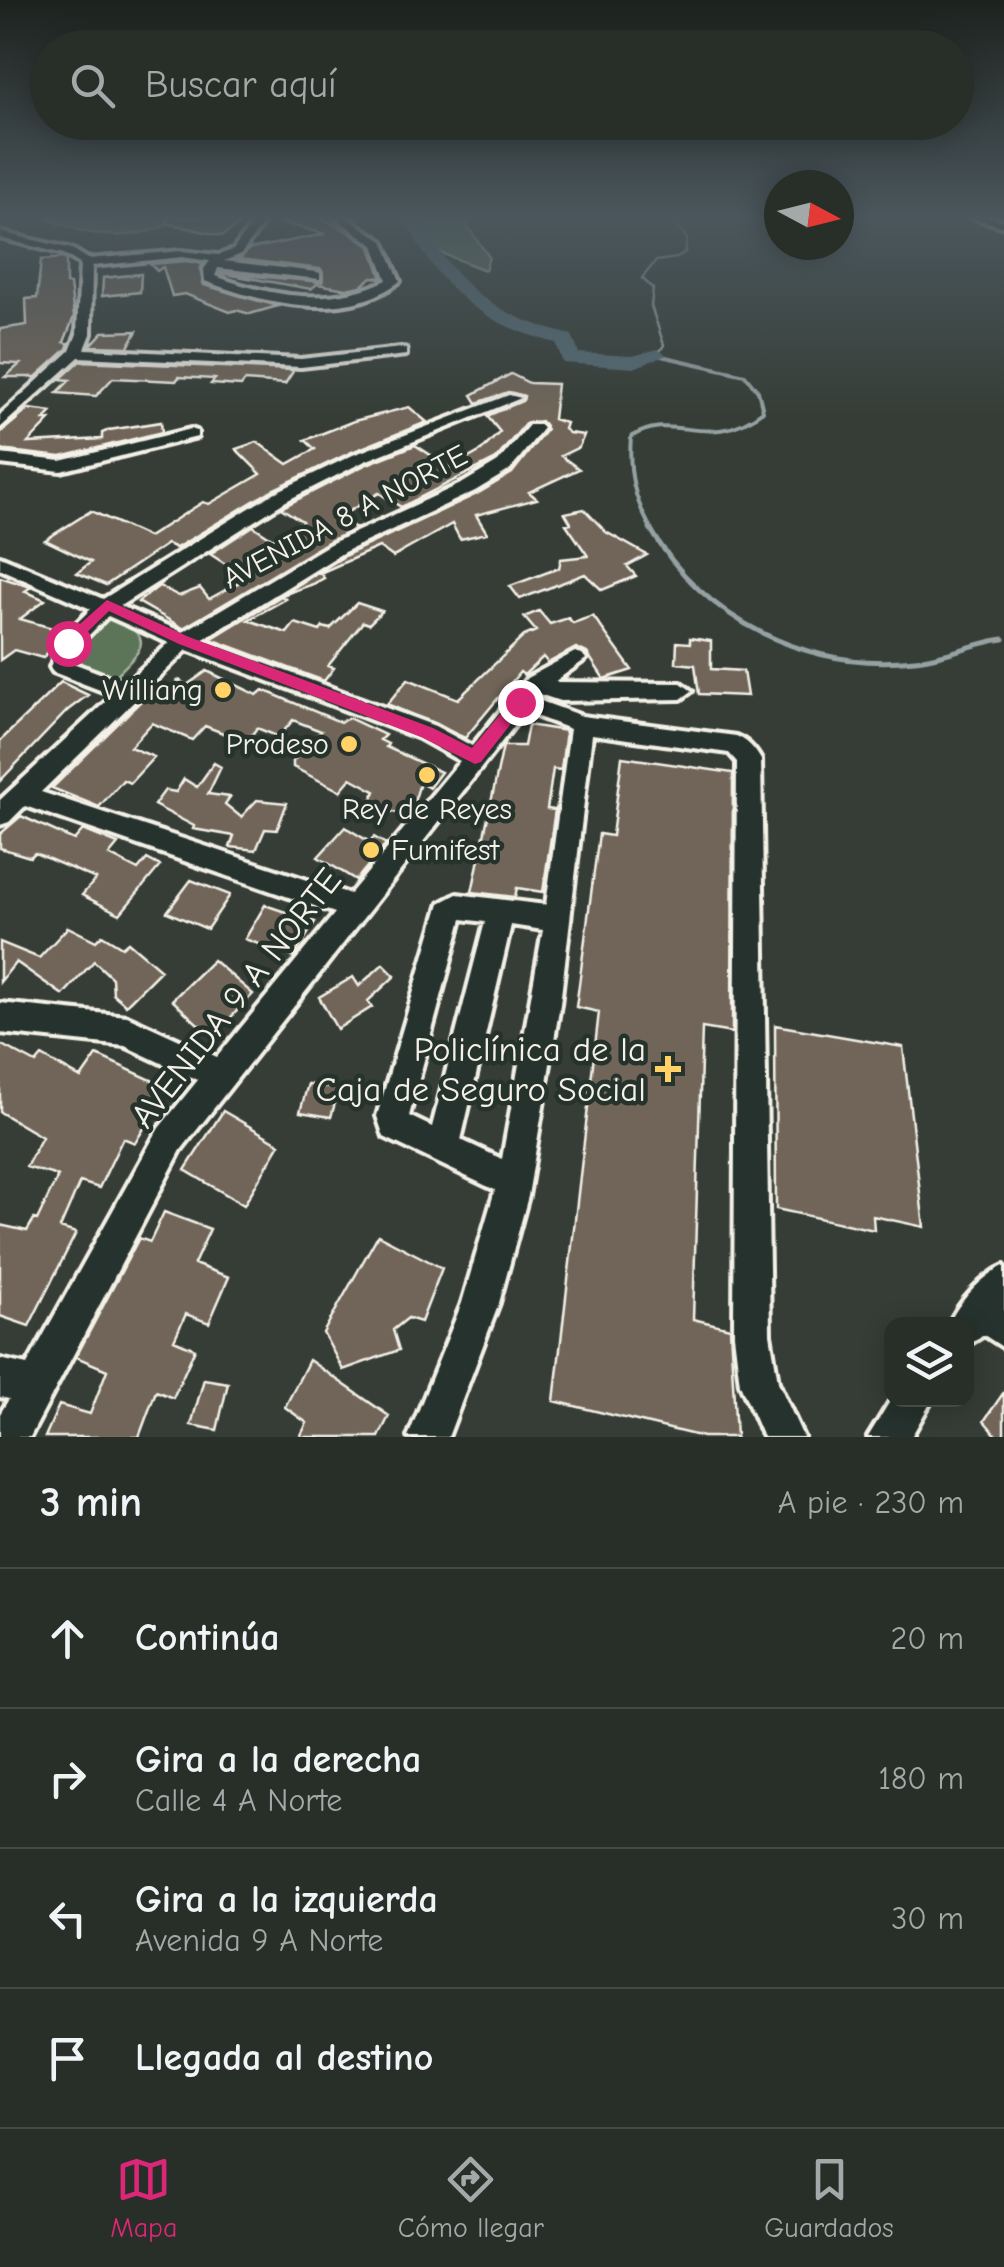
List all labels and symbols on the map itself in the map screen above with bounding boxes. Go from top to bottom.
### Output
north arrow [764,170,854,260]
street label: AVENIDA 8 A NORTE [217,438,473,596]
route start [46,621,92,667]
place label: Williang [102,673,203,708]
marker: Williang [212,679,234,701]
route end [498,680,544,726]
place label: Prodeso [226,727,329,762]
marker: Prodeso [338,733,360,755]
marker: Rey de Reyes [416,764,438,786]
place label: Rey de Reyes [342,792,512,827]
place label: Fumifest [391,833,501,868]
marker: Fumifest [360,839,382,861]
street label: AVENIDA 9 A NORTE [122,860,350,1136]
place label: Policlínica de la Caja de Seguro Social [315,1029,646,1110]
marker: Policlínica de la Caja de Seguro Social [655,1056,681,1082]

